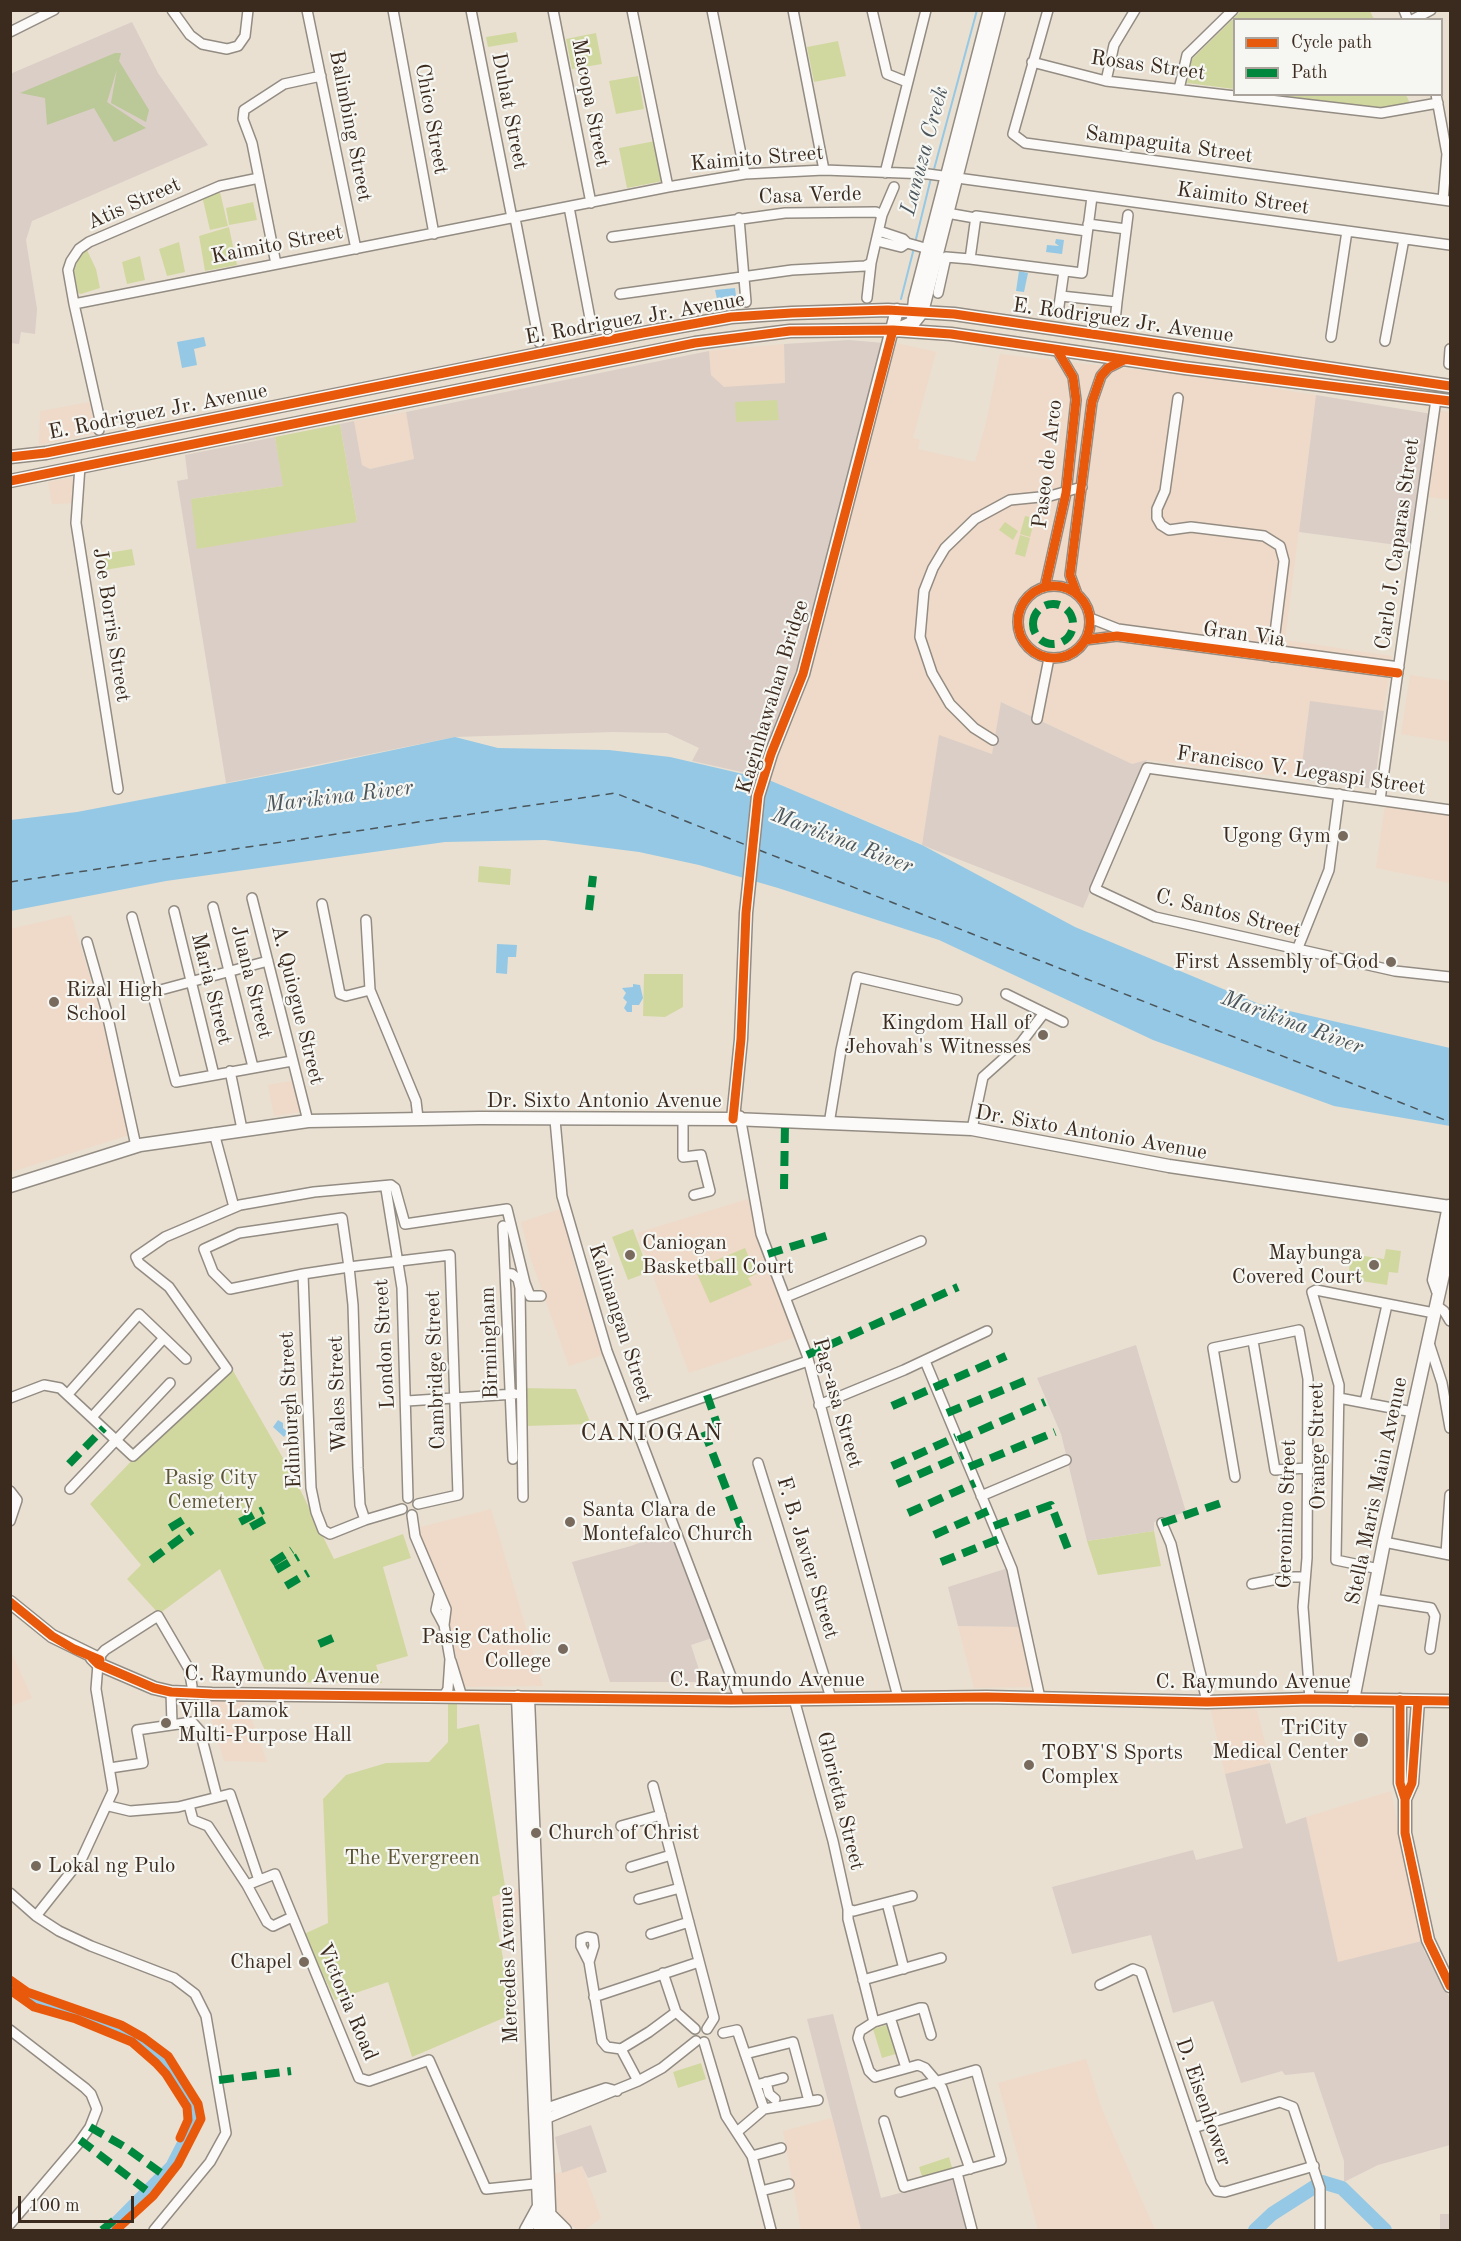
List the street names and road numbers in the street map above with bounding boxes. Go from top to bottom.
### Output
street label: Macopa Street [565,37,615,169]
street label: Rosas Street [1089,45,1207,87]
street label: Balimbing Street [323,48,377,204]
street label: Duhat Street [485,51,533,171]
street label: Chico Street [409,62,453,176]
street label: Sampaguita Street [1084,121,1254,169]
street label: Kaimito Street [689,141,825,177]
street label: Atis Street [83,172,185,236]
street label: Kaimito Street [1175,177,1311,221]
street label: Casa Verde [758,182,862,210]
street label: Kaimito Street [209,220,345,270]
street label: E. Rodriguez Jr. Avenue [523,287,747,351]
street label: E. Rodriguez Jr. Avenue [1011,293,1235,349]
street label: E. Rodriguez Jr. Avenue [46,378,270,446]
street label: Paseo de Arco [1028,398,1068,530]
street label: Carlo J. Caparas Street [1371,437,1425,651]
street label: Joe Borris Street [86,546,136,704]
street label: Kaginhawahan Bridge [731,597,815,797]
street label: Gran Via [1201,617,1287,653]
street label: Francisco V. Legaspi Street [1175,741,1427,801]
street label: C. Santos Street [1153,884,1303,944]
street label: Juana Street [225,923,277,1041]
street label: A. Quiogue Street [265,923,329,1087]
street label: Maria Street [185,931,237,1047]
street label: Dr. Sixto Antonio Avenue [486,1088,722,1114]
street label: Dr. Sixto Antonio Avenue [973,1100,1209,1166]
street label: Kalinangan Street [582,1241,658,1405]
street label: London Street [369,1278,401,1410]
street label: Birmingham [475,1286,505,1400]
street label: Cambridge Street [421,1290,451,1450]
street label: Edinburgh Street [274,1331,308,1489]
street label: Wales Street [323,1335,353,1453]
street label: Pag-asa Street [806,1335,868,1471]
street label: Stella Maris Main Avenue [1341,1375,1413,1607]
street label: Orange Street [1304,1382,1332,1510]
street label: Geronimo Street [1272,1439,1302,1589]
street label: F. B. Javier Street [770,1474,844,1642]
street label: C. Raymundo Avenue [184,1662,380,1690]
street label: C. Raymundo Avenue [669,1667,865,1693]
street label: C. Raymundo Avenue [1155,1669,1351,1695]
street label: Glorietta Street [811,1729,869,1873]
street label: Mercedes Avenue [494,1886,524,2044]
street label: Victoria Road [311,1939,383,2065]
street label: D. Eisenhower [1169,2035,1237,2169]

